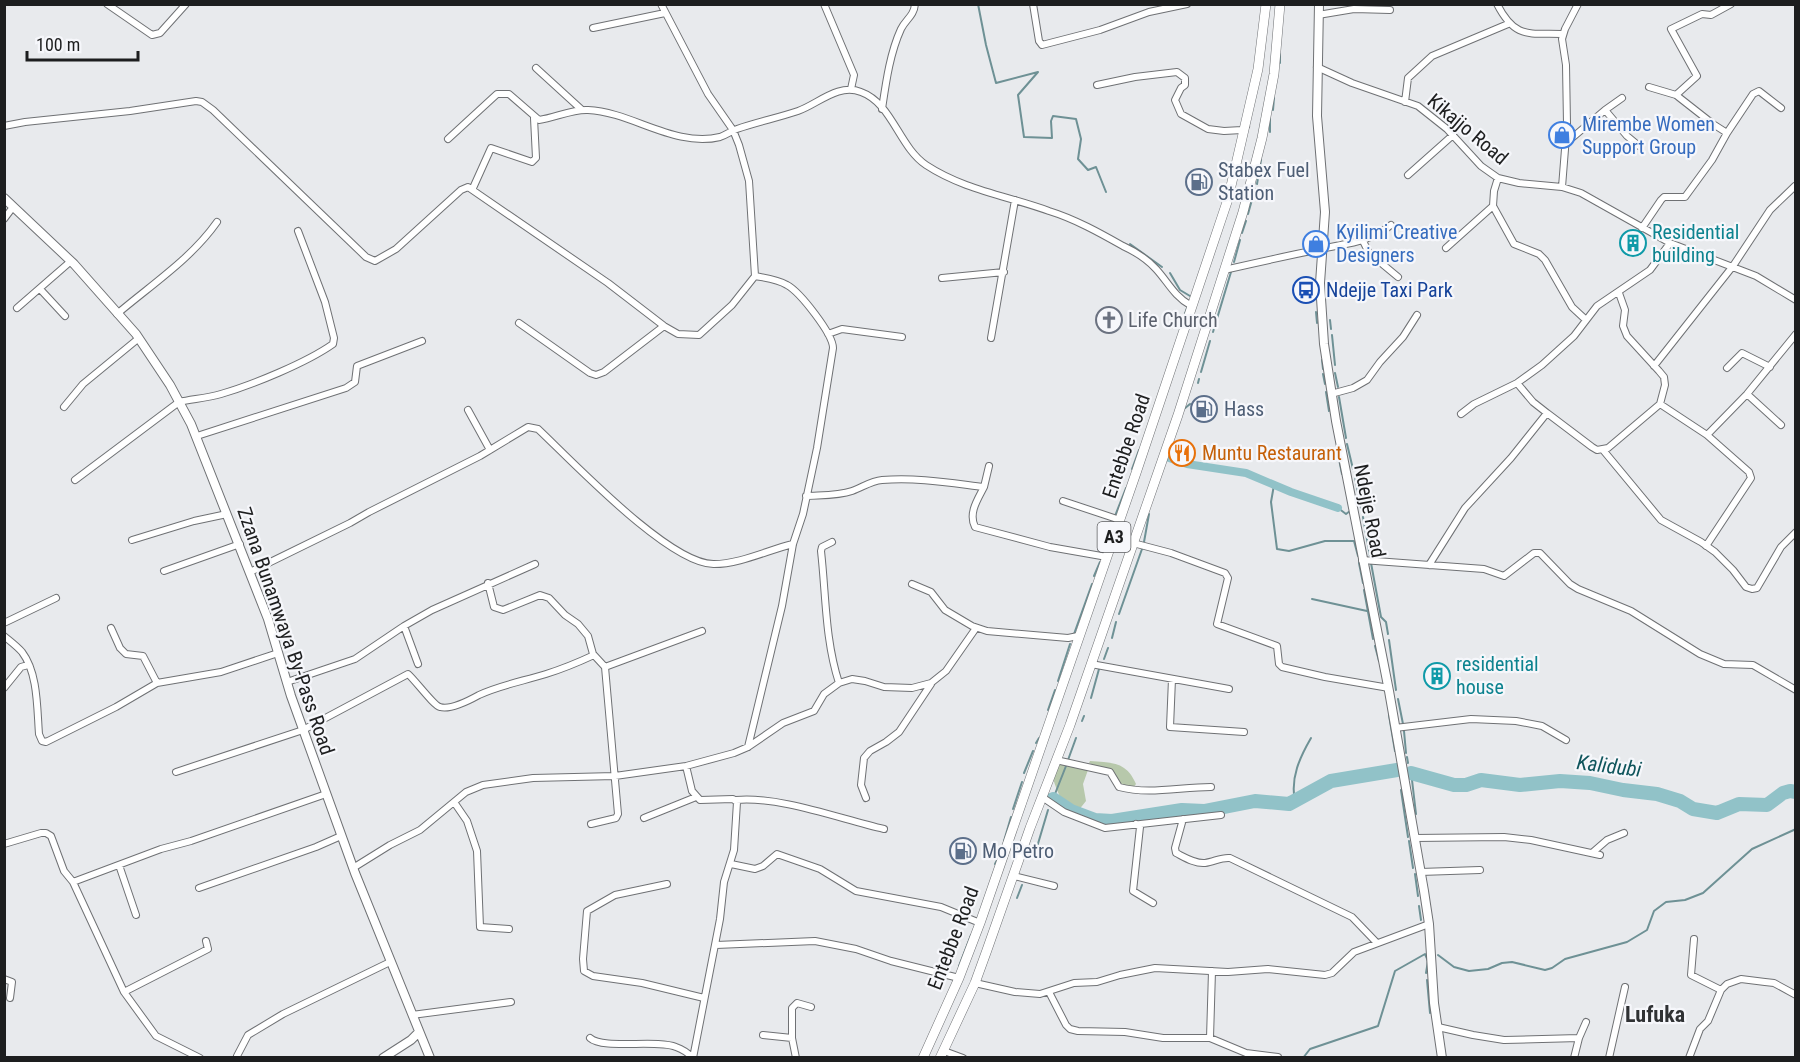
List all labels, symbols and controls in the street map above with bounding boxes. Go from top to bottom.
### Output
scale bar [27,24,138,62]
text: 100 m [36,34,80,55]
street label: Kikajjo Road [1423,88,1513,170]
place label: Mirembe Women Support Group [1582,112,1715,159]
shop icon: Mirembe Women Support Group [1547,120,1577,150]
place label: Stabex Fuel Station [1218,158,1310,205]
fuel station icon: Stabex Fuel Station [1184,167,1214,197]
place label: Kyilimi Creative Designers [1336,220,1457,267]
place label: Residential building [1652,220,1739,267]
building icon: Residential building [1618,228,1648,258]
shop icon: Kyilimi Creative Designers [1301,229,1331,259]
bus stop icon: Ndejje Taxi Park [1291,275,1321,305]
place label: Ndejje Taxi Park [1326,278,1453,302]
church icon: Life Church [1094,305,1124,335]
place label: Life Church [1128,308,1218,332]
street label: Entebbe Road [1097,391,1155,501]
fuel station icon: Hass [1189,394,1219,424]
place label: Hass [1224,397,1264,421]
restaurant icon: Muntu Restaurant [1167,438,1197,468]
place label: Muntu Restaurant [1202,441,1342,465]
street label: Ndejje Road [1349,462,1391,560]
street label: Zzana Bunamwaya By-Pass Road [232,504,340,758]
road number: A3 [1098,522,1130,552]
place label: residential house [1456,652,1539,699]
building icon: residential house [1422,661,1452,691]
water label: Kalidubi [1575,750,1643,782]
fuel station icon: Mo Petro [948,836,978,866]
place label: Mo Petro [982,839,1054,863]
street label: Entebbe Road [922,883,984,993]
district label: Lufuka [1625,1002,1685,1027]

